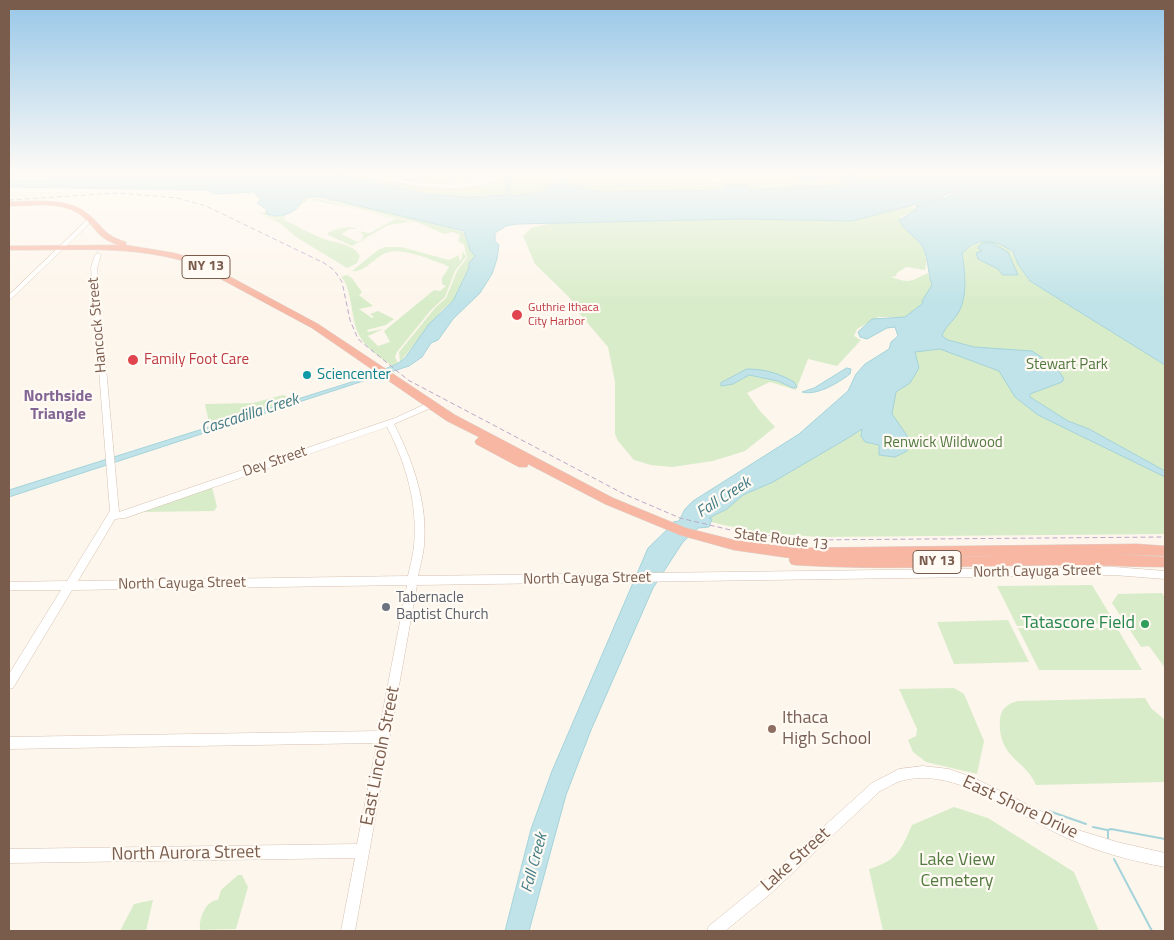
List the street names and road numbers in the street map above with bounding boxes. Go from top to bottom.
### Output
road number: NY 13 [182,256,230,278]
street label: Hancock Street [85,277,111,373]
street label: Dey Street [241,443,309,481]
street label: State Route 13 [733,525,829,555]
road number: NY 13 [913,550,961,574]
street label: North Cayuga Street [973,562,1101,582]
street label: North Cayuga Street [523,569,651,589]
street label: North Cayuga Street [118,574,246,594]
street label: East Lincoln Street [357,685,405,827]
street label: East Shore Drive [959,772,1081,844]
street label: Lake Street [757,823,835,897]
street label: North Aurora Street [111,842,261,866]

